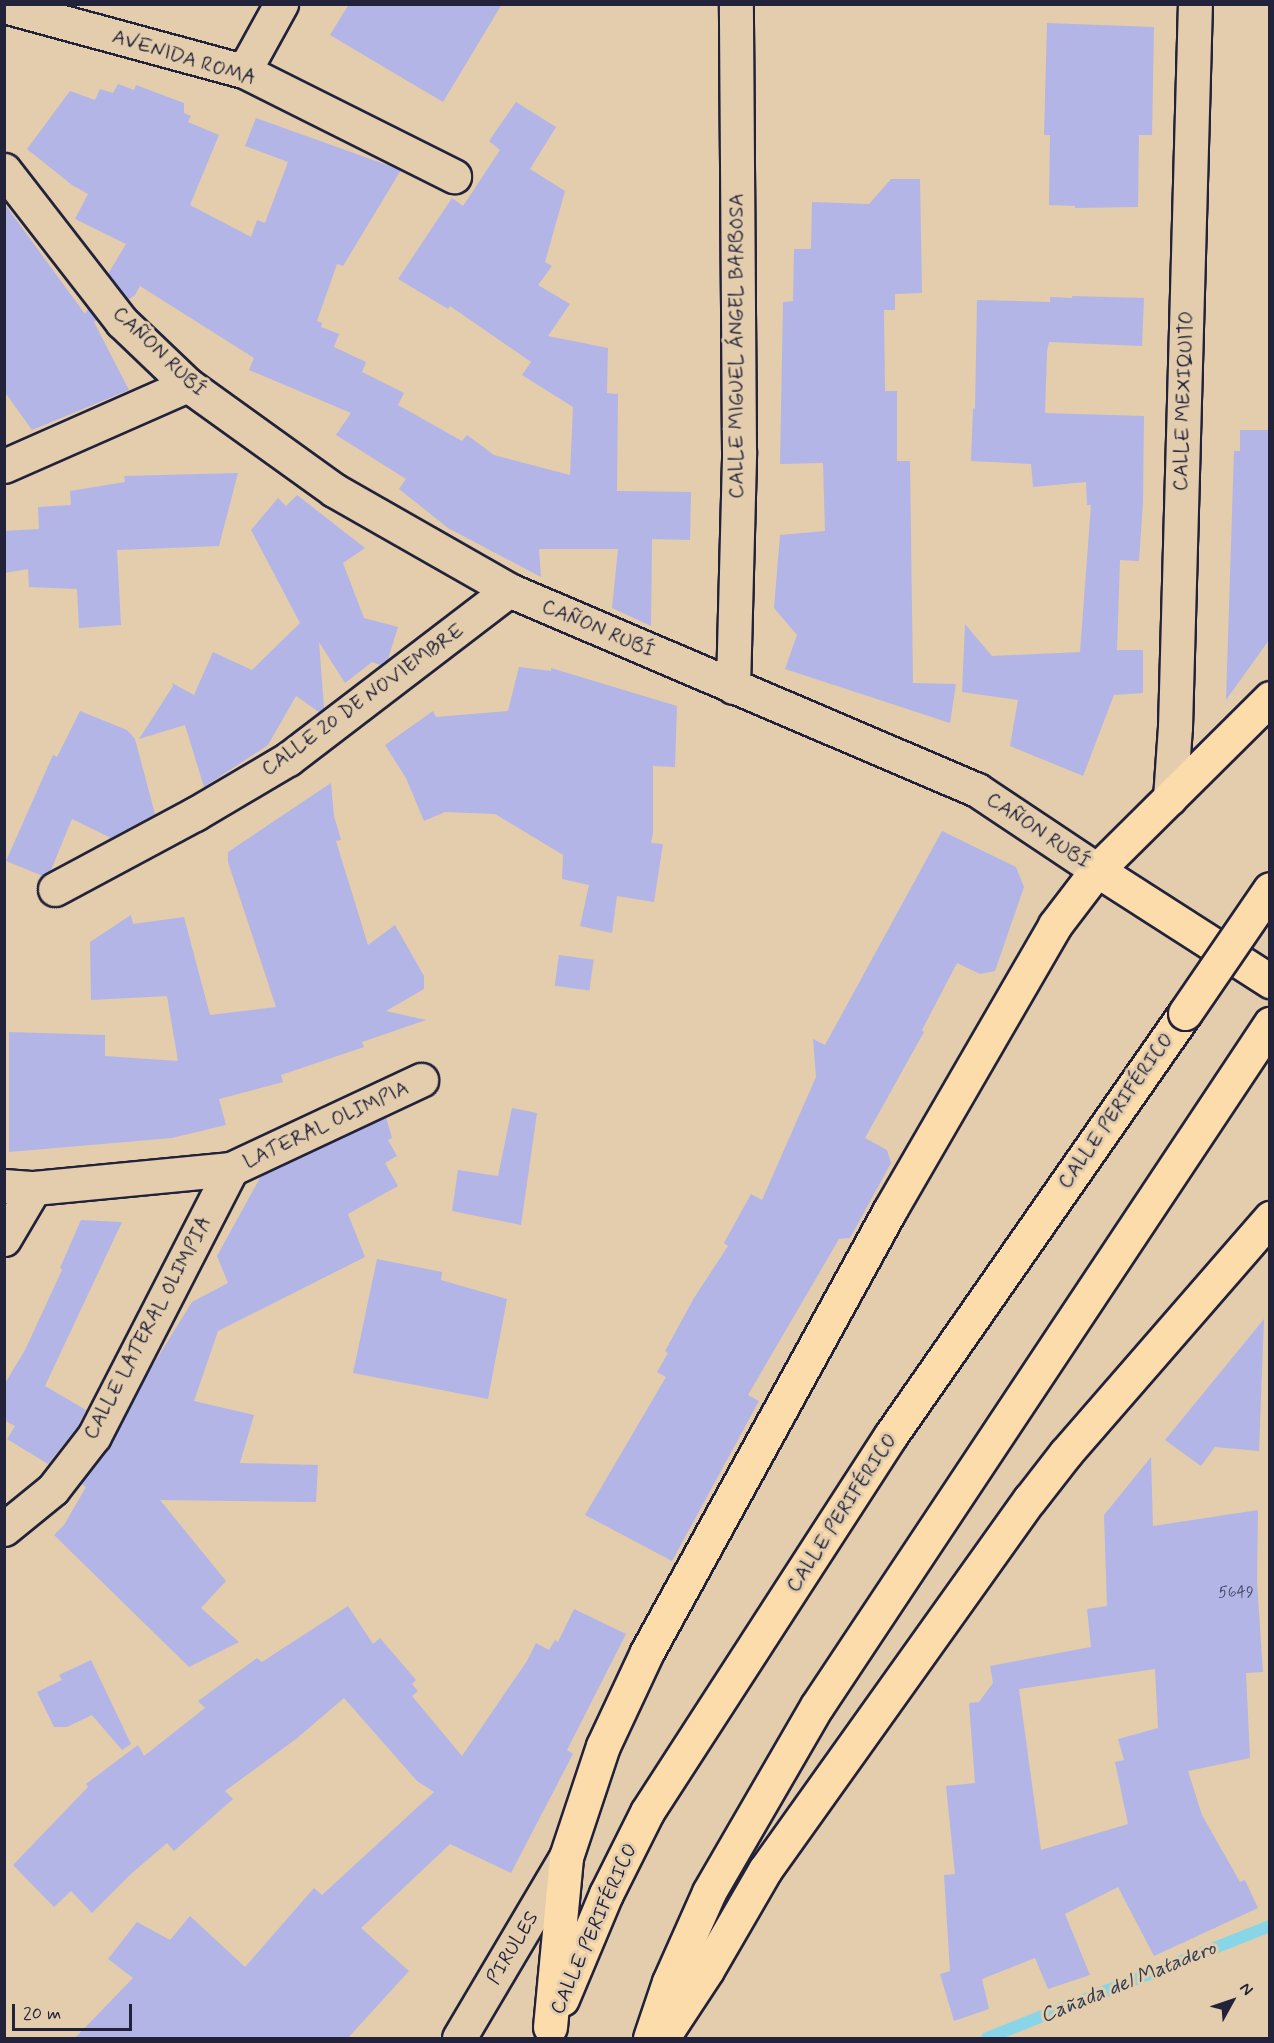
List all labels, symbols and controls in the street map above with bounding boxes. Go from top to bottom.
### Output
street label: AVENIDA ROMA [109,25,259,91]
street label: CALLE MIGUEL ÁNGEL BARBOSA [725,192,749,500]
street label: CAÑON RUBÍ [108,302,210,402]
street label: CALLE MEXIQUITO [1169,308,1199,494]
street label: CAÑON RUBÍ [538,595,658,663]
street label: CALLE 20 DE NOVIEMBRE [259,619,467,781]
street label: CAÑON RUBÍ [982,788,1094,874]
street label: CALLE PERIFÉRICO [1053,1028,1179,1194]
street label: LATERAL OLIMPIA [237,1075,415,1175]
street label: CALLE LATERAL OLIMPIA [78,1210,218,1446]
street label: CALLE PERIFÉRICO [781,1429,903,1597]
house number: 5649 [1218,1583,1254,1603]
street label: CALLE PERIFÉRICO [545,1839,643,2019]
street label: PIRULES [482,1907,544,1989]
water label: Cañada del Matadero [1036,1935,1220,2029]
north arrow [1202,1971,1262,2031]
text: N [1235,1978,1258,2000]
scale bar [15,1992,135,2030]
text: 20 m [23,2002,61,2026]

